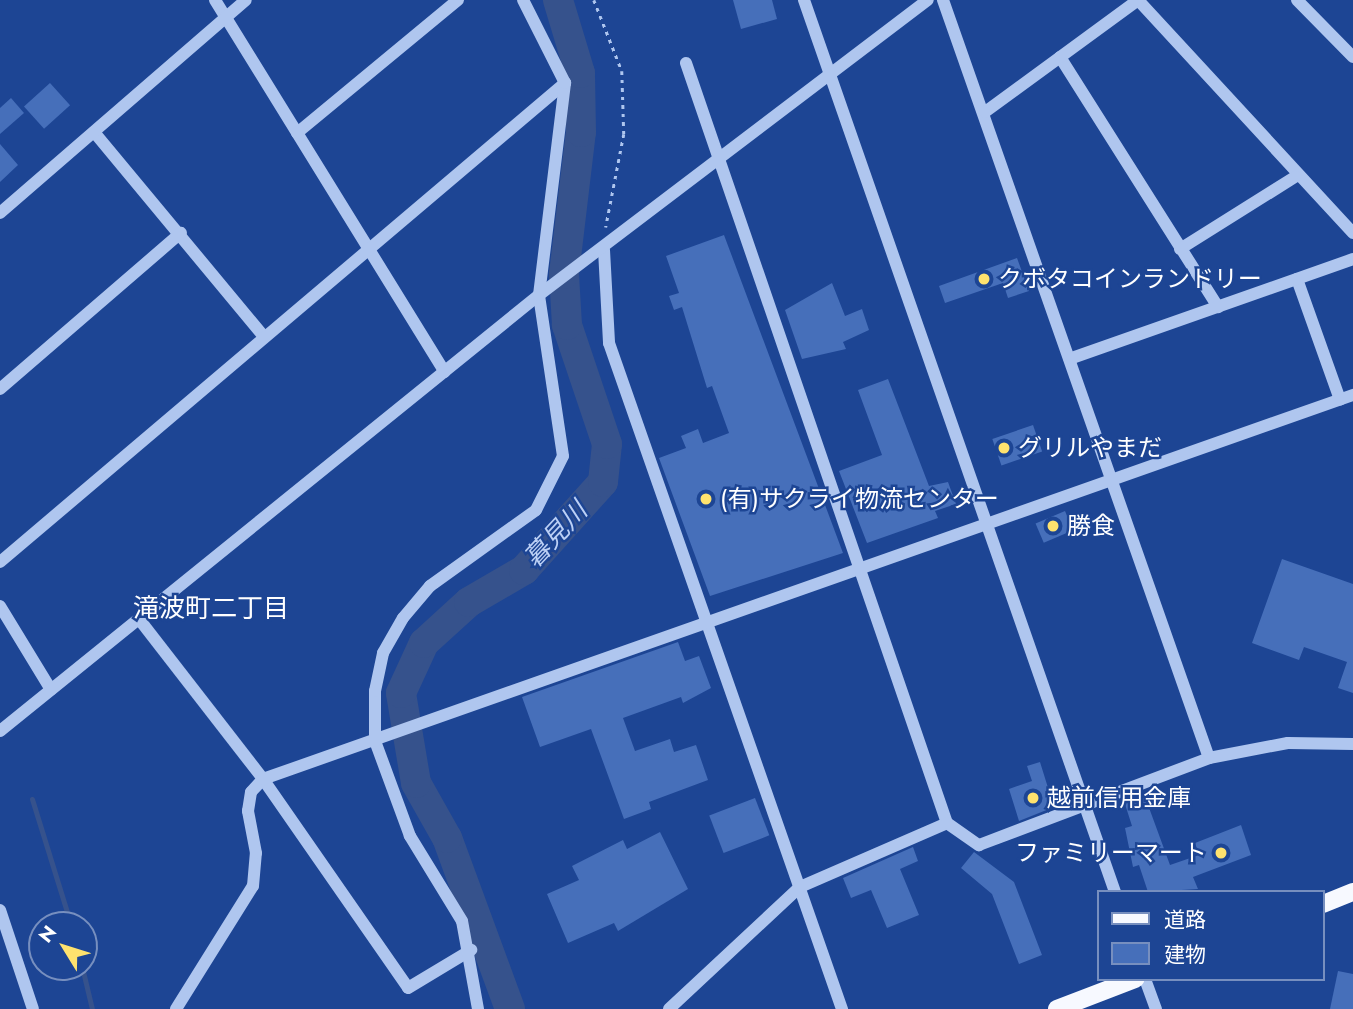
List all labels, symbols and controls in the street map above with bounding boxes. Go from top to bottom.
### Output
place label: クボタコインランドリー [998,265,1262,293]
marker: クボタコインランドリー [976,271,992,287]
place label: グリルやまだ [1018,434,1162,462]
marker: グリルやまだ [996,440,1012,456]
place label: (有)サクライ物流センター [720,485,999,513]
marker: (有)サクライ物流センター [698,491,714,507]
water label: 暮見川 [518,496,594,574]
place label: 勝食 [1067,512,1115,540]
marker: 勝食 [1045,518,1061,534]
district label: 滝波町二丁目 [133,593,289,625]
place label: 越前信用金庫 [1047,784,1191,812]
marker: 越前信用金庫 [1025,790,1041,806]
place label: ファミリーマート [1015,839,1207,867]
marker: ファミリーマート [1213,845,1229,861]
legend [1098,890,1325,981]
text: 道路 [1164,905,1206,935]
north arrow [28,911,98,981]
text: N [32,920,63,948]
text: 建物 [1164,940,1206,970]

